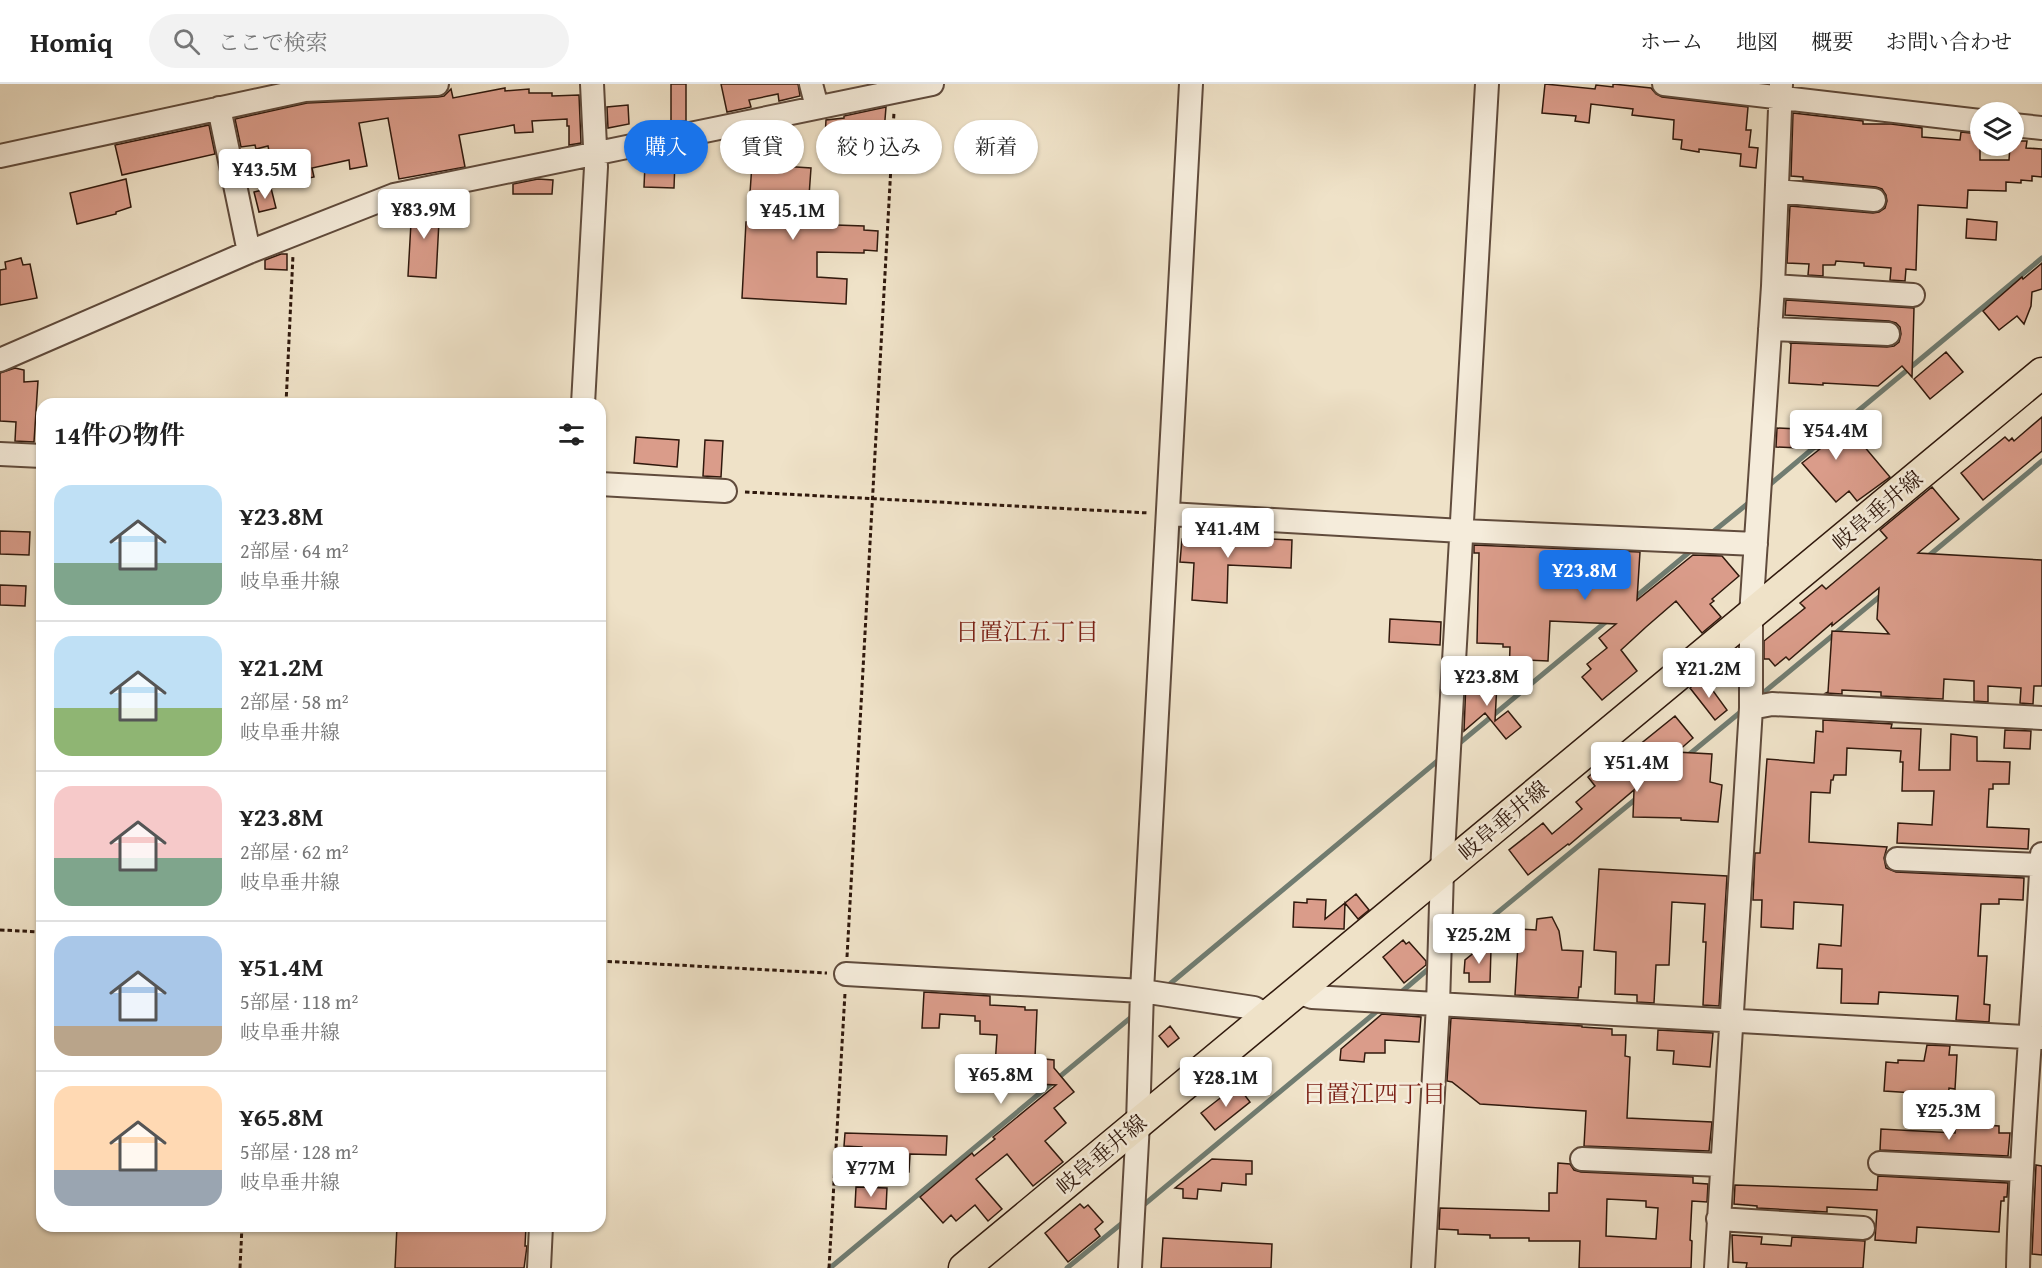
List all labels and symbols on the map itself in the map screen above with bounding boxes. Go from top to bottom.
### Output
pin: ¥43.5M [216,149,314,200]
pin: ¥83.9M [375,189,473,240]
pin: ¥45.1M [744,190,842,241]
pin: ¥54.4M [1787,410,1885,461]
street label: 岐阜垂井線 [1825,462,1929,558]
pin: ¥41.4M [1179,508,1277,559]
pin: ¥23.8M [1536,550,1634,601]
district label: 日置江五丁目 [955,614,1099,649]
pin: ¥21.2M [1660,648,1758,699]
pin: ¥23.8M [1438,656,1536,707]
pin: ¥51.4M [1588,742,1686,793]
street label: 岐阜垂井線 [1451,772,1555,868]
pin: ¥25.2M [1430,914,1528,965]
pin: ¥65.8M [952,1054,1050,1105]
pin: ¥28.1M [1177,1057,1275,1108]
district label: 日置江四丁目 [1302,1076,1446,1111]
pin: ¥25.3M [1900,1090,1998,1141]
street label: 岐阜垂井線 [1049,1106,1153,1202]
pin: ¥77M [835,1147,907,1198]

